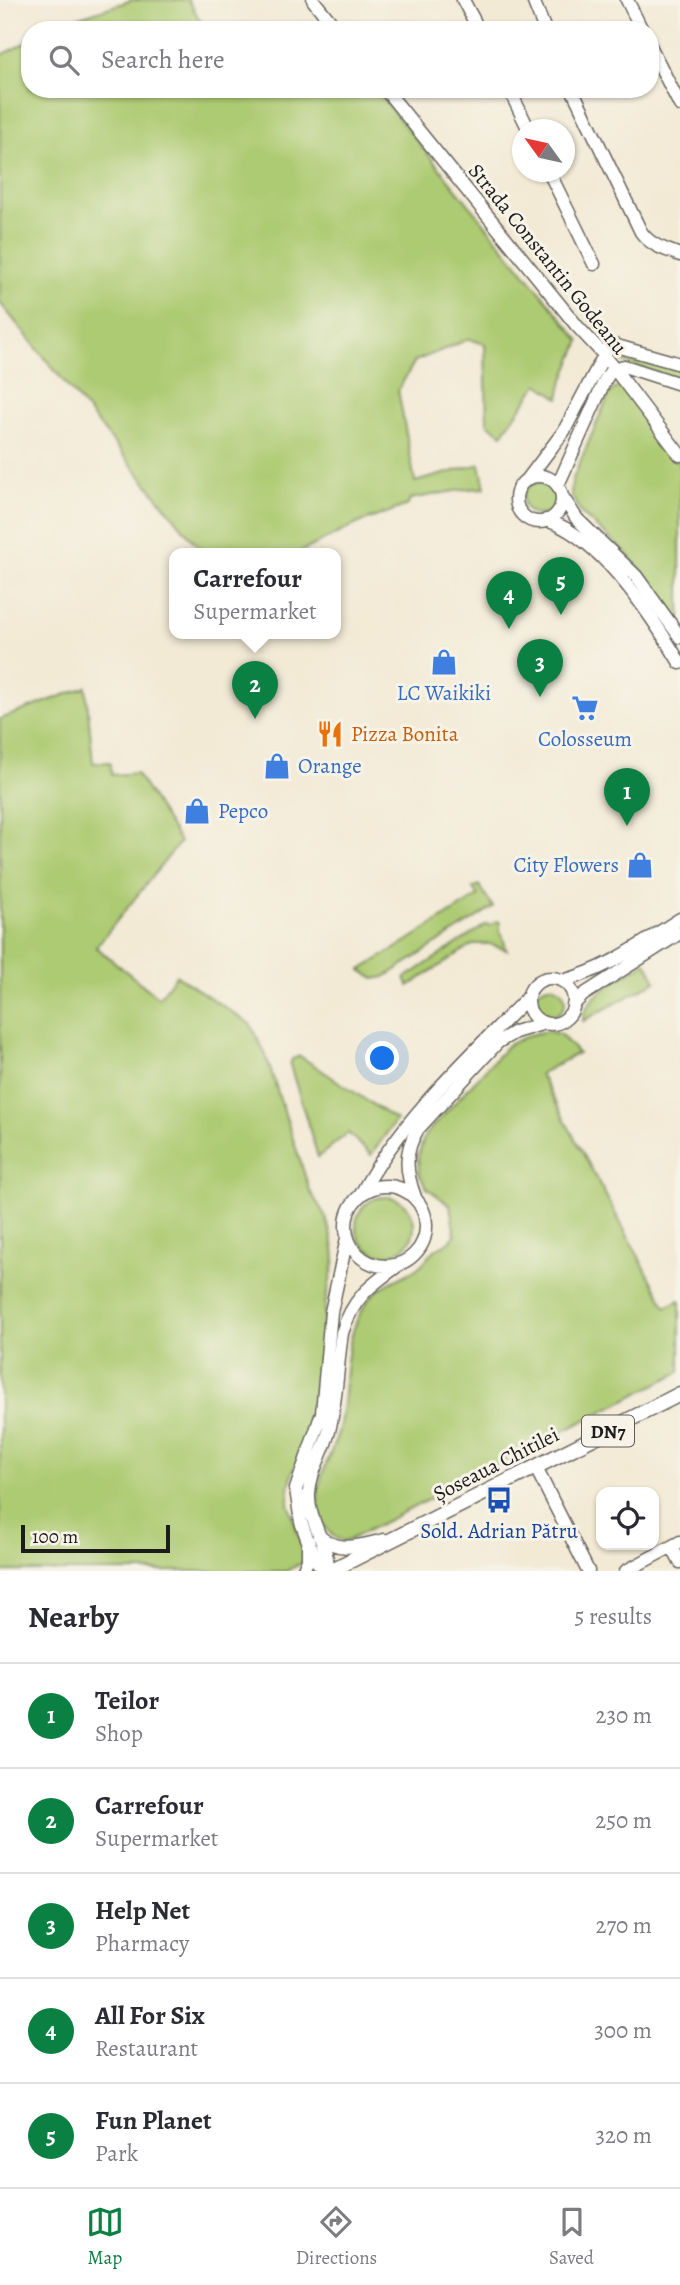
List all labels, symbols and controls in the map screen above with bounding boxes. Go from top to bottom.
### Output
search box [21,21,659,98]
icon: search [45,41,83,79]
text: Search here [101,42,225,77]
north arrow [512,119,575,182]
street label: Strada Constantin Godeanu [462,158,634,361]
popup [169,548,341,639]
pin: 5 [538,557,584,615]
text: Carrefour [193,561,302,596]
pin: 4 [486,571,532,629]
text: Supermarket [193,596,317,627]
pin: 3 [517,639,563,697]
shop icon: LC Waikiki [429,647,459,677]
pin: 2 [232,661,278,719]
place label: LC Waikiki [397,679,491,707]
supermarket icon: Colosseum [570,693,600,723]
restaurant icon: Pizza Bonita [315,719,345,749]
place label: Pizza Bonita [351,720,459,748]
place label: Colosseum [538,725,632,753]
shop icon: Orange [262,751,292,781]
place label: Orange [298,752,362,780]
pin: 1 [604,768,650,826]
shop icon: Pepco [182,796,212,826]
place label: Pepco [218,797,268,825]
shop icon: City Flowers [625,850,655,880]
place label: City Flowers [514,851,619,879]
your location [365,1041,399,1075]
road number: DN7 [582,1415,634,1446]
street label: Șoseaua Chitilei [428,1420,564,1508]
bus stop icon: Sold. Adrian Pătru [484,1485,514,1515]
map controls [596,1487,659,1550]
button: locate [596,1487,659,1550]
place label: Sold. Adrian Pătru [420,1517,578,1545]
scale bar [21,1522,170,1554]
text: 100 m [32,1524,78,1550]
text: Nearby [28,1597,119,1637]
text: 5 results [575,1601,652,1632]
text: Teilor [95,1683,159,1718]
text: 1 [47,1700,55,1731]
text: 230 m [596,1700,652,1731]
text: Shop [95,1718,143,1749]
text: Carrefour [95,1788,204,1823]
text: 2 [45,1805,57,1836]
text: 250 m [595,1805,652,1836]
text: Supermarket [95,1823,218,1854]
text: Help Net [95,1893,190,1928]
text: 3 [46,1910,56,1941]
text: 270 m [595,1910,652,1941]
text: Pharmacy [95,1928,189,1959]
text: All For Six [95,1998,205,2033]
text: 4 [46,2015,56,2046]
text: 300 m [594,2015,652,2046]
text: Restaurant [95,2033,198,2064]
text: Fun Planet [95,2103,212,2138]
text: 5 [46,2120,56,2151]
text: 320 m [596,2120,652,2151]
text: Park [95,2138,138,2169]
tab: Map [86,2203,124,2271]
tab: Directions [296,2203,377,2271]
tab: Saved [549,2203,594,2271]

